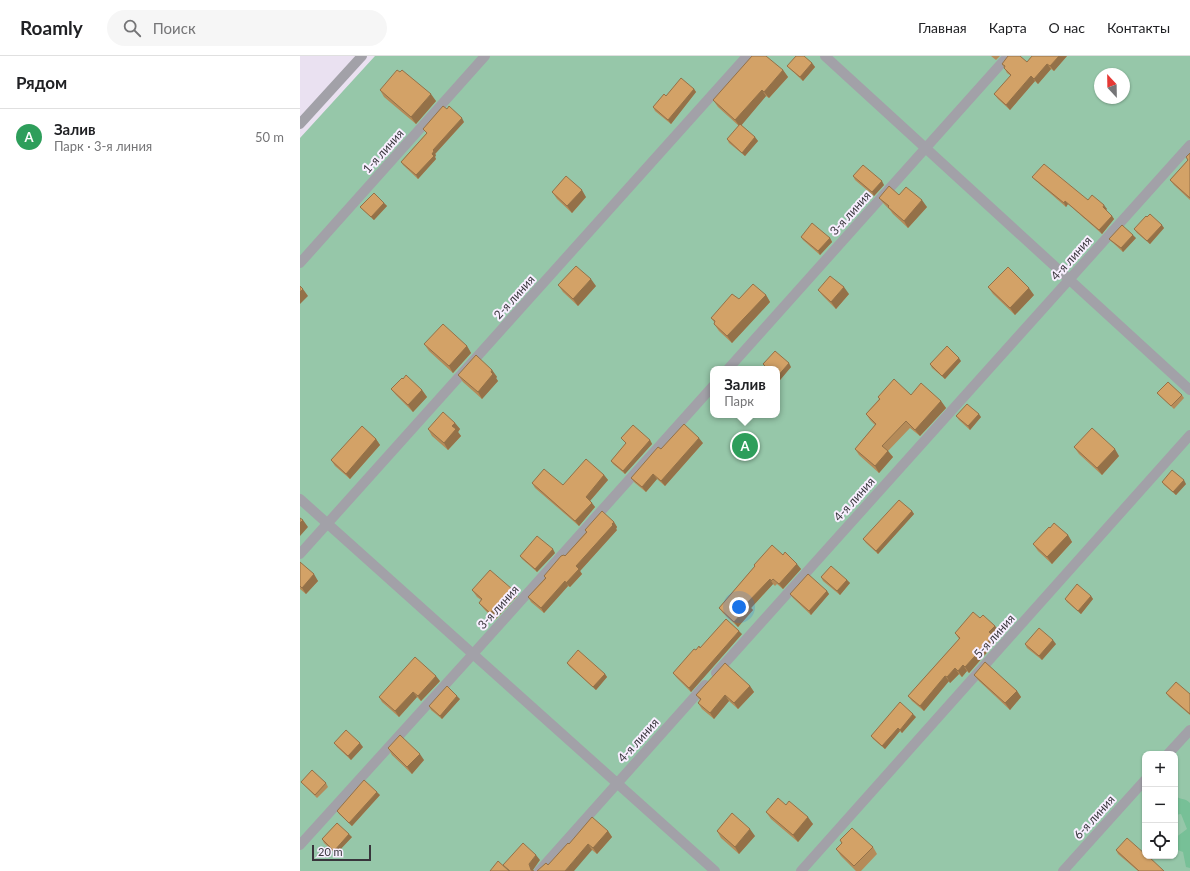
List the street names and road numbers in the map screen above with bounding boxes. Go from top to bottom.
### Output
street label: 1-я линия [359,126,407,176]
street label: 3-я линия [826,188,874,238]
street label: 4-я линия [1047,233,1095,283]
street label: 2-я линия [490,272,538,322]
street label: 4-я линия [830,474,878,524]
street label: 3-я линия [474,582,522,632]
street label: 5-я линия [970,611,1018,661]
street label: 4-я линия [614,715,662,765]
street label: 6-я линия [1070,792,1118,842]

